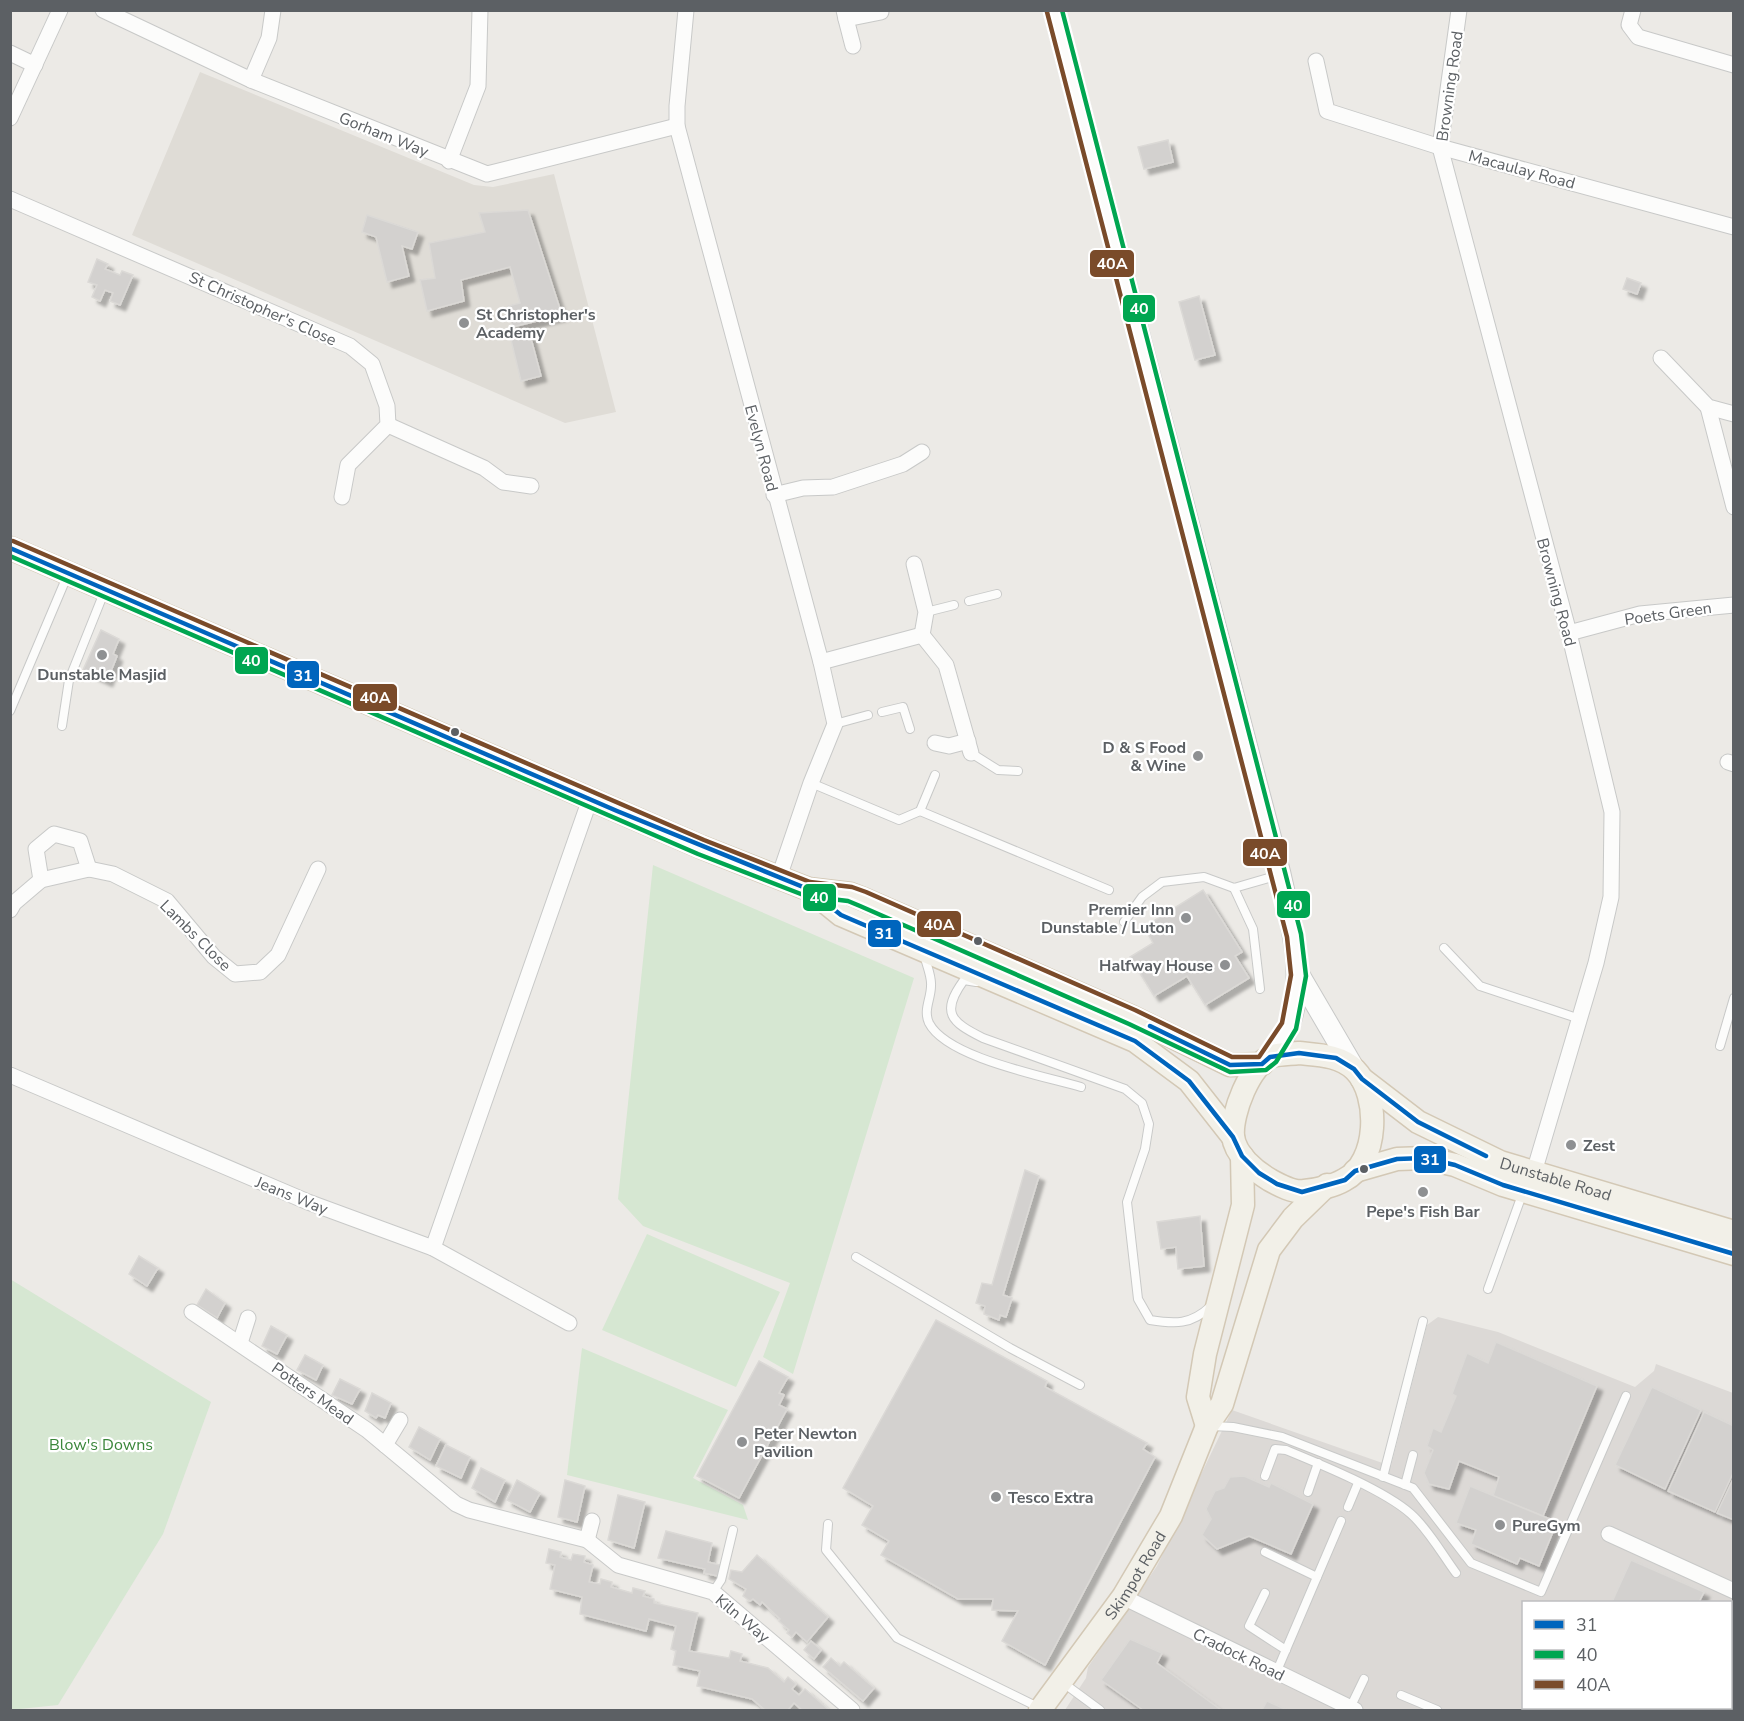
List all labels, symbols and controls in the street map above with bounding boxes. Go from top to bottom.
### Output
street label: Browning Road [1431,30,1469,143]
street label: Gorham Way [335,107,432,163]
street label: Macaulay Road [1466,145,1578,195]
line badge: 40A [1089,249,1135,278]
text: 40A [1096,253,1128,275]
street label: St Christopher's Close [185,266,340,351]
line badge: 40 [1122,294,1156,323]
text: 40 [1129,298,1149,320]
place label: St Christopher's Academy [476,304,596,344]
marker: St Christopher's Academy [457,316,471,330]
street label: Evelyn Road [739,402,783,494]
street label: Browning Road [1531,536,1581,649]
street label: Poets Green [1623,597,1713,631]
line badge: 40 [234,646,269,675]
marker: Dunstable Masjid [95,648,109,662]
text: 40 [241,650,261,672]
line badge: 31 [286,660,320,689]
place label: Dunstable Masjid [37,664,167,686]
text: 31 [293,665,313,687]
line badge: 40A [352,683,398,712]
text: 40A [359,687,391,709]
unlabelled marker [449,726,461,738]
place label: D & S Food & Wine [1102,737,1186,777]
marker: D & S Food & Wine [1191,749,1205,763]
line badge: 40A [1242,838,1288,867]
text: 40A [1249,843,1281,865]
line badge: 40 [802,883,837,912]
text: 40 [809,887,829,909]
line badge: 40 [1276,890,1311,919]
street label: Lambs Close [155,895,236,976]
text: 40 [1283,895,1303,917]
place label: Premier Inn Dunstable / Luton [1041,899,1174,939]
line badge: 40A [916,910,962,938]
marker: Premier Inn Dunstable / Luton [1179,911,1193,925]
text: 40A [923,914,955,936]
line badge: 31 [867,919,902,948]
text: 31 [874,923,894,945]
unlabelled marker [972,935,984,947]
place label: Halfway House [1099,955,1213,977]
marker: Halfway House [1218,958,1232,972]
place label: Zest [1583,1135,1616,1157]
marker: Zest [1564,1138,1578,1152]
line badge: 31 [1413,1145,1447,1174]
text: 31 [1420,1149,1440,1171]
street label: Dunstable Road [1497,1153,1614,1207]
unlabelled marker [1358,1163,1370,1175]
street label: Jeans Way [251,1171,332,1221]
marker: Pepe's Fish Bar [1416,1185,1430,1199]
place label: Pepe's Fish Bar [1366,1201,1481,1223]
street label: Potters Mead [267,1357,358,1430]
place label: Peter Newton Pavilion [754,1423,857,1463]
park label: Blow's Downs [49,1434,153,1456]
marker: Peter Newton Pavilion [735,1435,749,1449]
place label: Tesco Extra [1008,1487,1093,1509]
marker: Tesco Extra [989,1490,1003,1504]
place label: PureGym [1512,1515,1581,1537]
marker: PureGym [1493,1518,1507,1532]
street label: Skimpot Road [1100,1527,1172,1625]
street label: Kiln Way [710,1589,775,1649]
legend [1522,1601,1732,1709]
text: 31 [1576,1613,1598,1637]
street label: Cradock Road [1189,1623,1288,1687]
text: 40 [1576,1643,1598,1667]
text: 40A [1576,1673,1611,1697]

